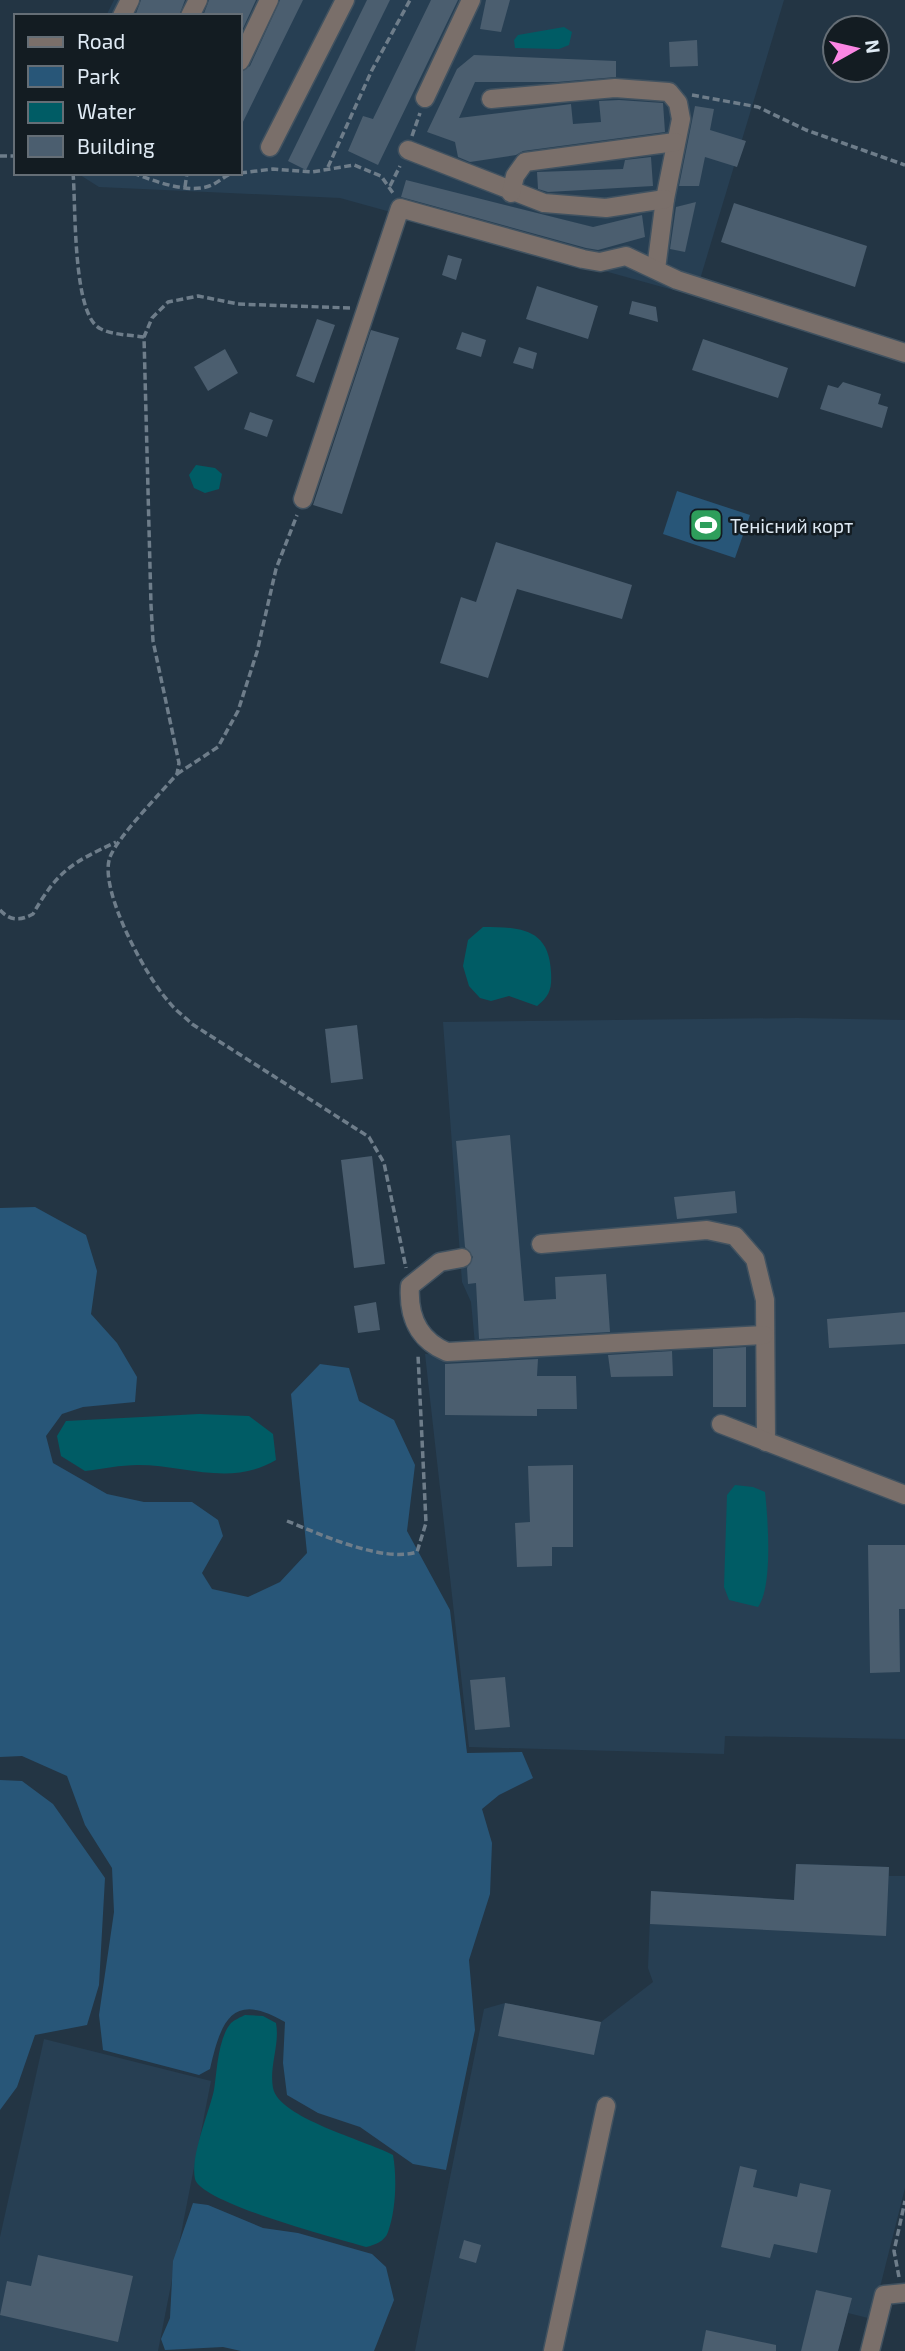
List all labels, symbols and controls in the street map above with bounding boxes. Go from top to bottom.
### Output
legend [14,14,242,175]
north arrow [821,14,891,84]
text: Road [77,28,125,53]
text: N [861,38,886,55]
text: Park [77,63,120,88]
text: Water [77,98,136,123]
text: Building [77,133,155,158]
sports icon: Тенісний корт [687,506,725,544]
place label: Тенісний корт [730,514,853,537]

